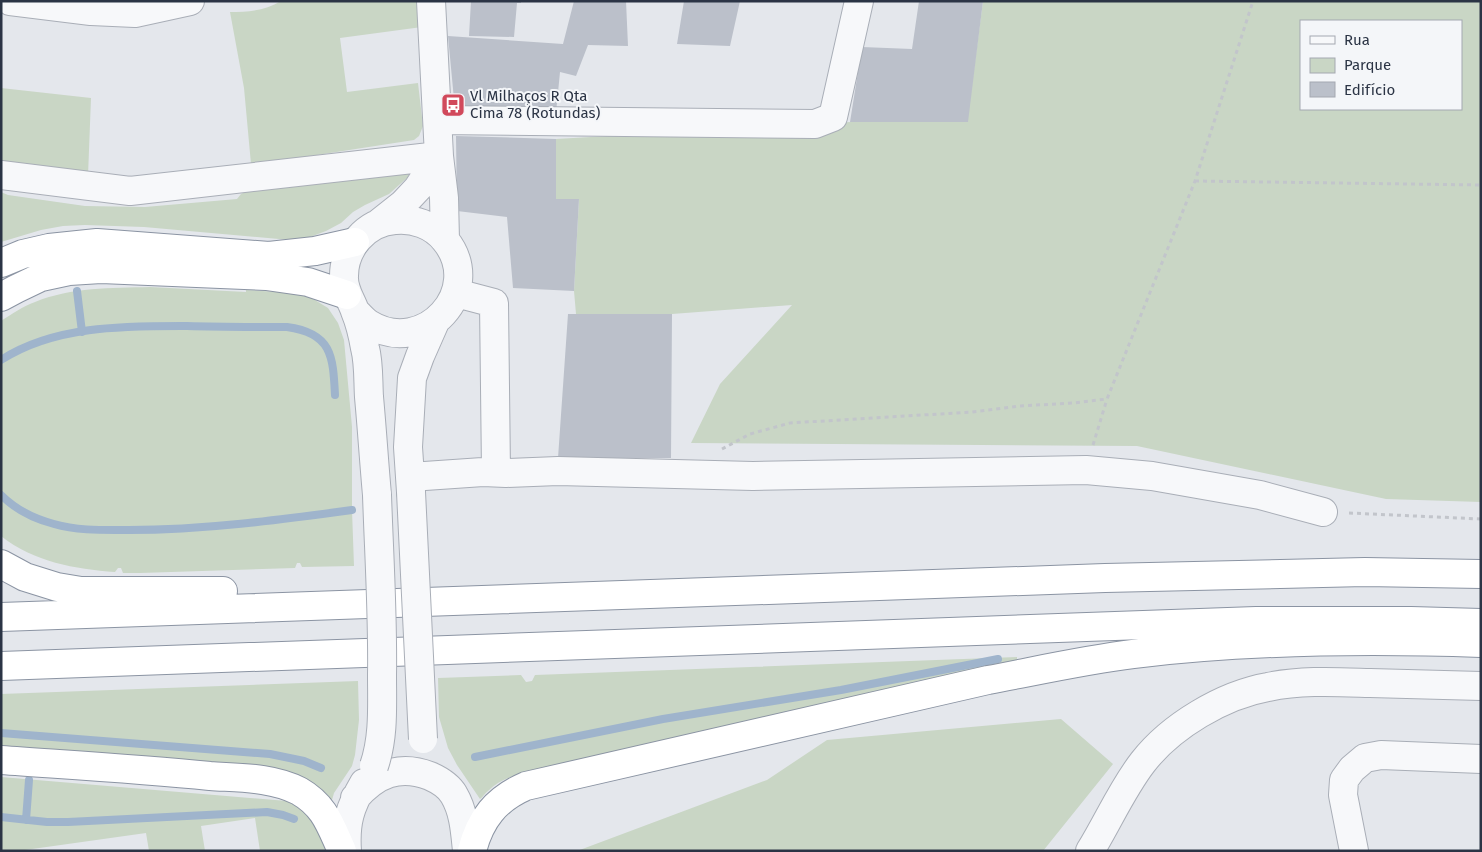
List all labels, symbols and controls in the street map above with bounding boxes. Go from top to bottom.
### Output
legend [1300,20,1462,110]
text: Rua [1344,31,1370,49]
text: Parque [1344,56,1391,74]
text: Edifício [1344,81,1395,99]
place label: Vl Milhaços R Qta Cima 78 (Rotundas) [470,87,601,122]
bus stop icon: Vl Milhaços R Qta Cima 78 (Rotundas) [440,92,466,118]

